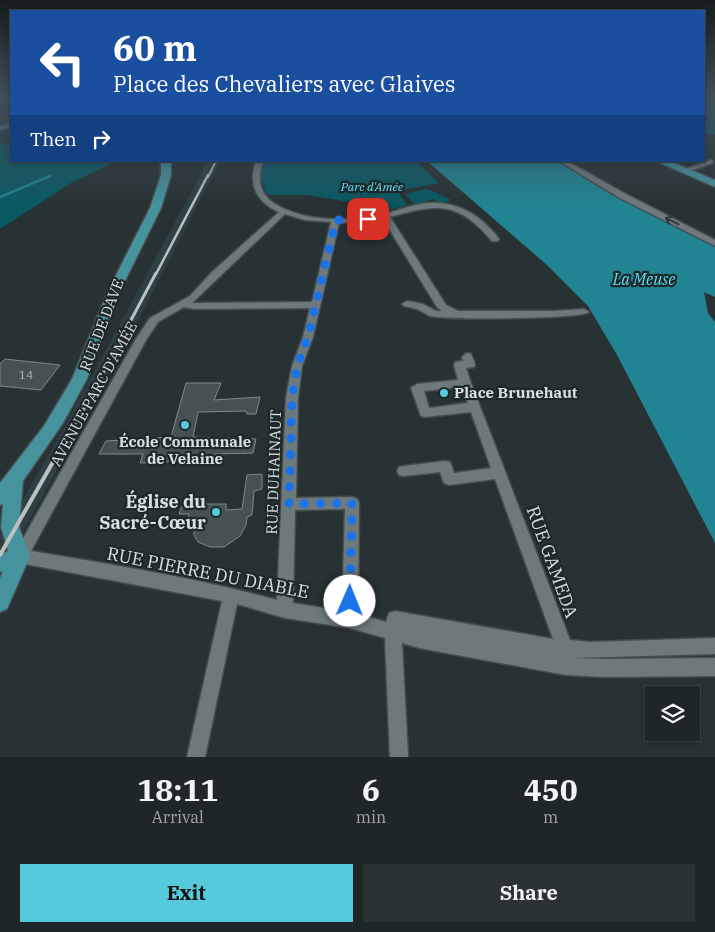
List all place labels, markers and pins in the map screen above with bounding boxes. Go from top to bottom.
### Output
pin [347,198,389,240]
place label: Place Brunehaut [454,383,578,402]
marker: Place Brunehaut [438,387,450,399]
marker: École Communale de Velaine [179,419,191,431]
place label: École Communale de Velaine [119,432,251,468]
place label: Église du Sacré-Cœur [99,489,206,534]
marker: Église du Sacré-Cœur [210,506,222,518]

